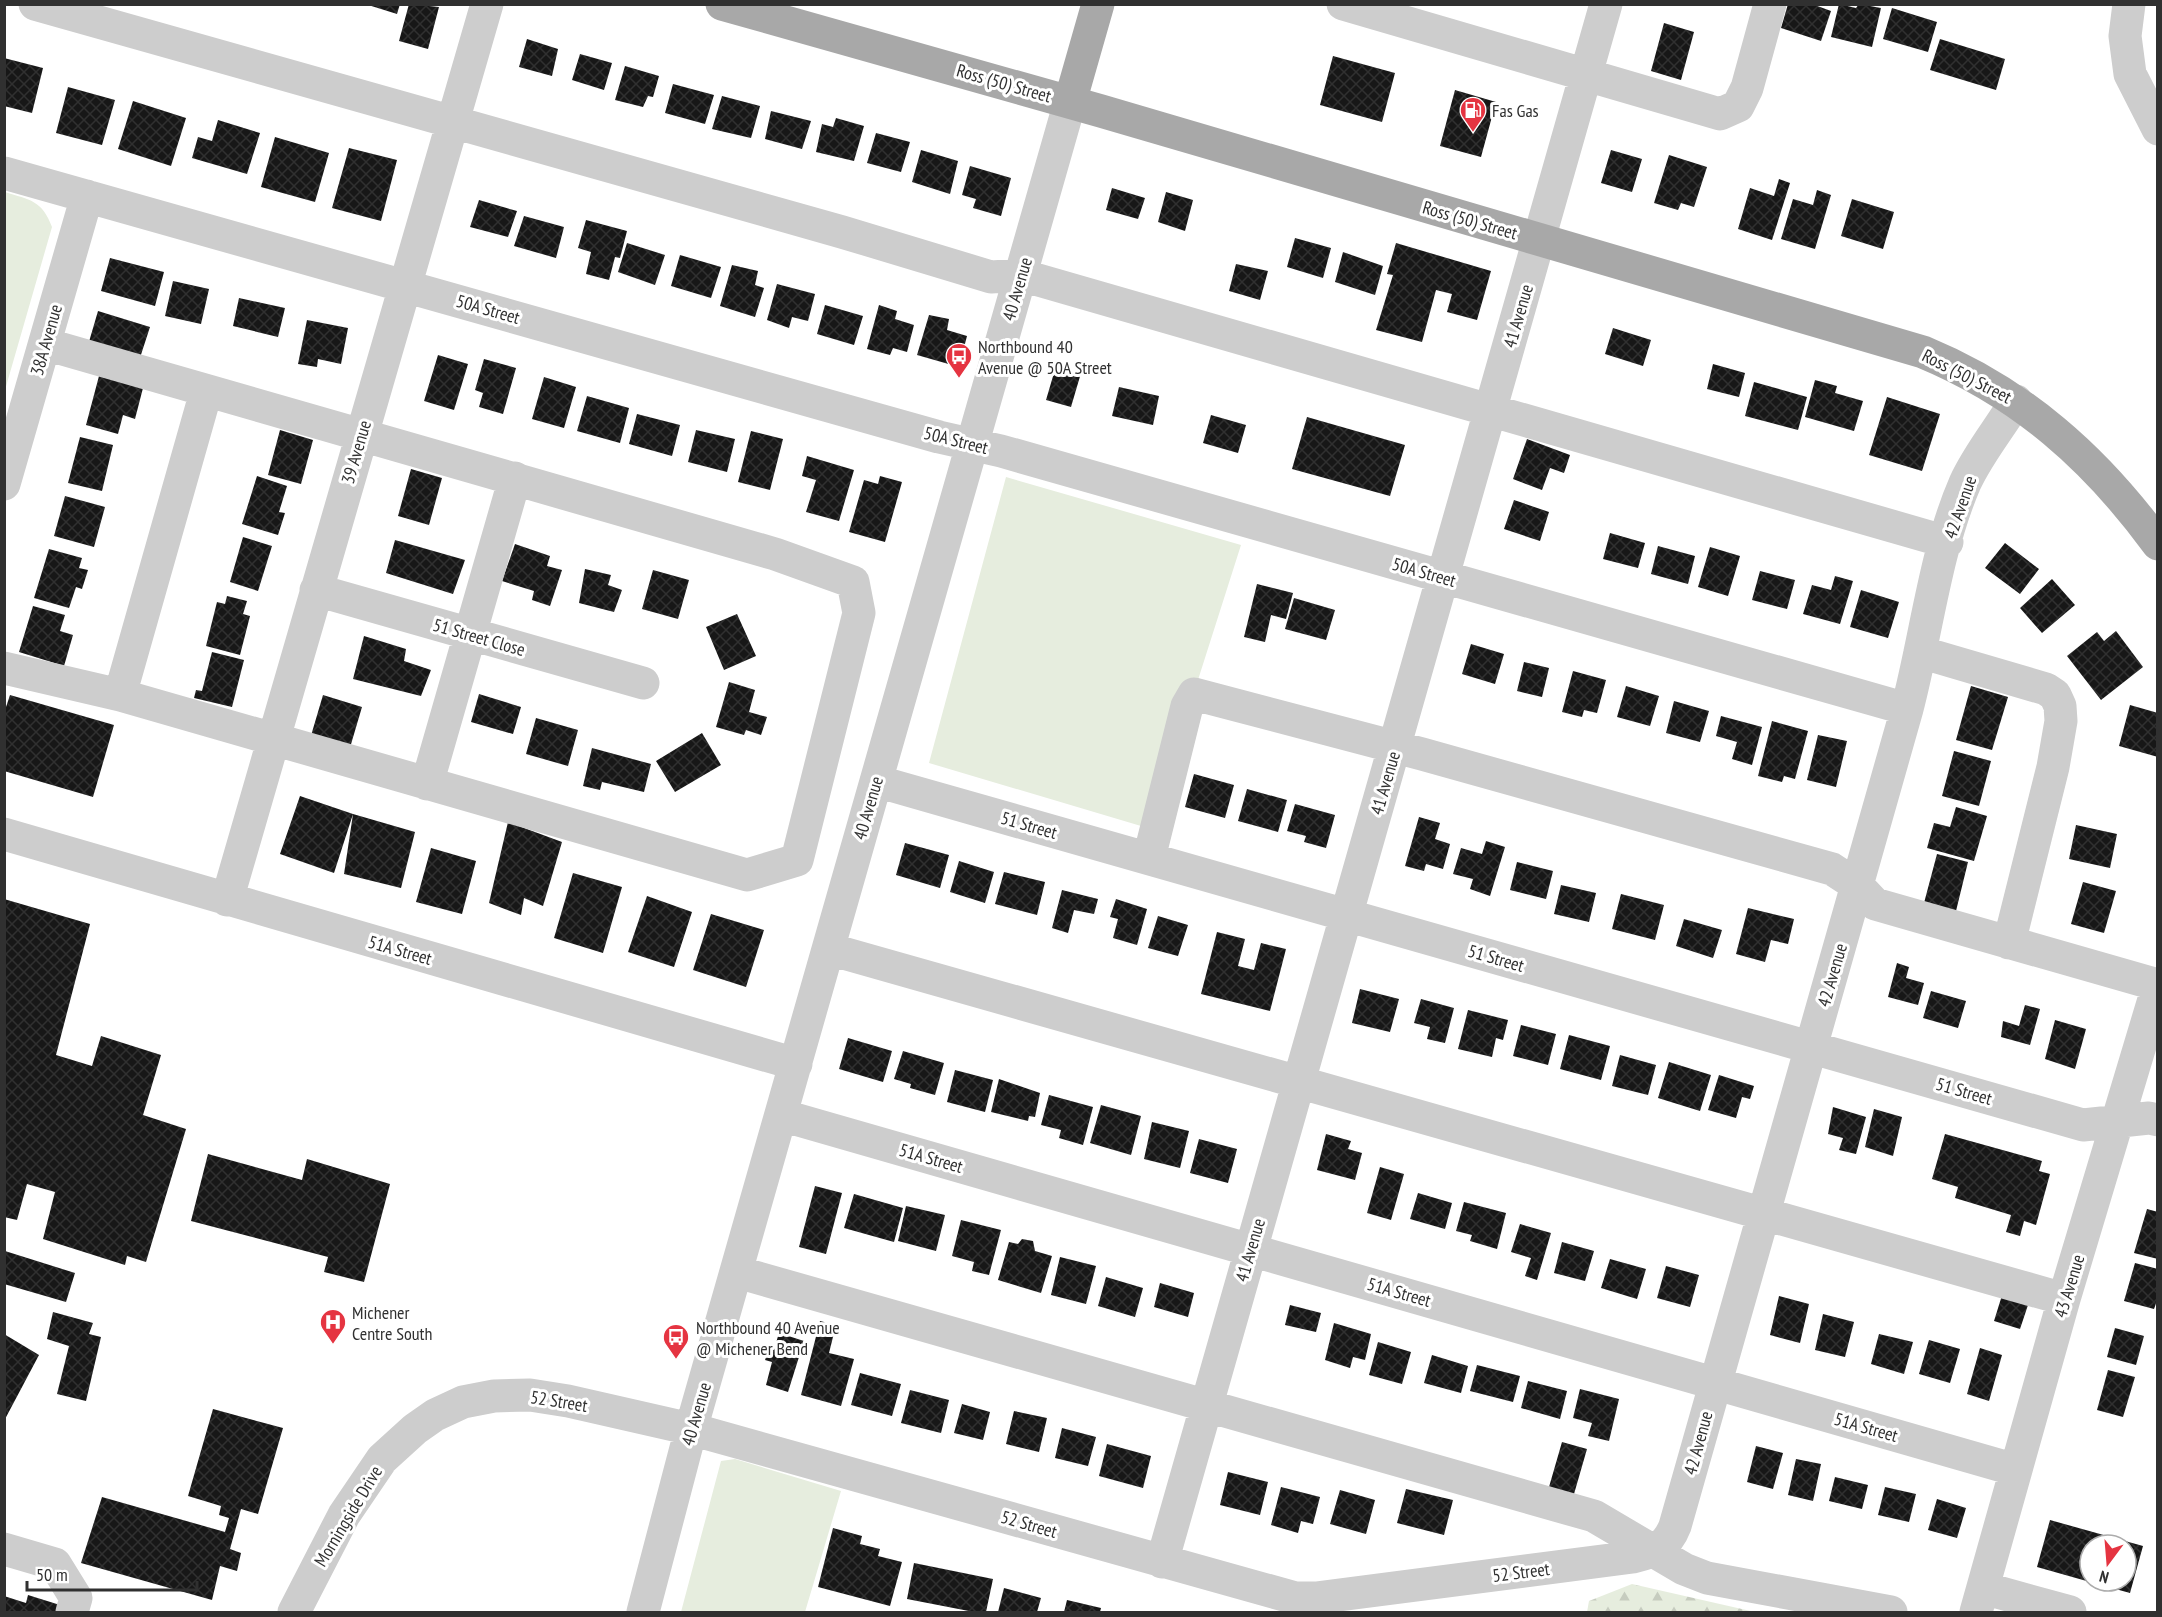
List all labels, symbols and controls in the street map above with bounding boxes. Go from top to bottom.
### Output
street label: Ross (50) Street [954,59,1054,107]
fuel station icon: Fas Gas [1458,95,1488,133]
place label: Fas Gas [1492,99,1539,122]
street label: Ross (50) Street [1420,196,1520,244]
street label: 40 Avenue [997,255,1037,323]
street label: 41 Avenue [1498,282,1538,350]
street label: 50A Street [453,289,523,329]
street label: 38A Avenue [25,302,67,378]
place label: Northbound 40 Avenue @ 50A Street [978,335,1112,379]
bus stop icon: Northbound 40 Avenue @ 50A Street [944,341,974,379]
street label: Ross (50) Street [1918,344,2016,408]
street label: 39 Avenue [336,418,376,486]
street label: 50A Street [922,421,990,459]
street label: 42 Avenue [1939,472,1981,542]
street label: 50A Street [1389,552,1459,592]
street label: 51 Street Close [430,613,528,661]
street label: 41 Avenue [1365,749,1405,817]
street label: 40 Avenue [848,774,888,842]
street label: 51 Street [998,806,1060,844]
street label: 51A Street [365,930,435,970]
street label: 51 Street [1465,939,1527,977]
street label: 42 Avenue [1812,941,1852,1009]
street label: 51 Street [1933,1072,1995,1110]
street label: 51A Street [896,1138,966,1178]
street label: 41 Avenue [1230,1216,1270,1284]
street label: 43 Avenue [2048,1252,2090,1320]
street label: 51A Street [1364,1272,1434,1312]
place label: Michener Centre South [352,1301,432,1345]
hospital icon: Michener Centre South [318,1307,348,1345]
place label: Northbound 40 Avenue @ Michener Bend [696,1316,840,1360]
bus stop icon: Northbound 40 Avenue @ Michener Bend [661,1322,691,1360]
street label: 40 Avenue [676,1380,716,1448]
street label: 52 Street [529,1385,589,1417]
street label: 51A Street [1831,1407,1901,1447]
street label: 42 Avenue [1678,1409,1718,1477]
street label: Morningside Drive [309,1461,387,1571]
street label: 52 Street [998,1505,1060,1543]
north arrow [2078,1533,2138,1593]
scale bar [27,1554,196,1592]
street label: 52 Street [1491,1557,1551,1587]
text: 50 m [36,1563,68,1586]
text: N [2097,1567,2111,1588]

